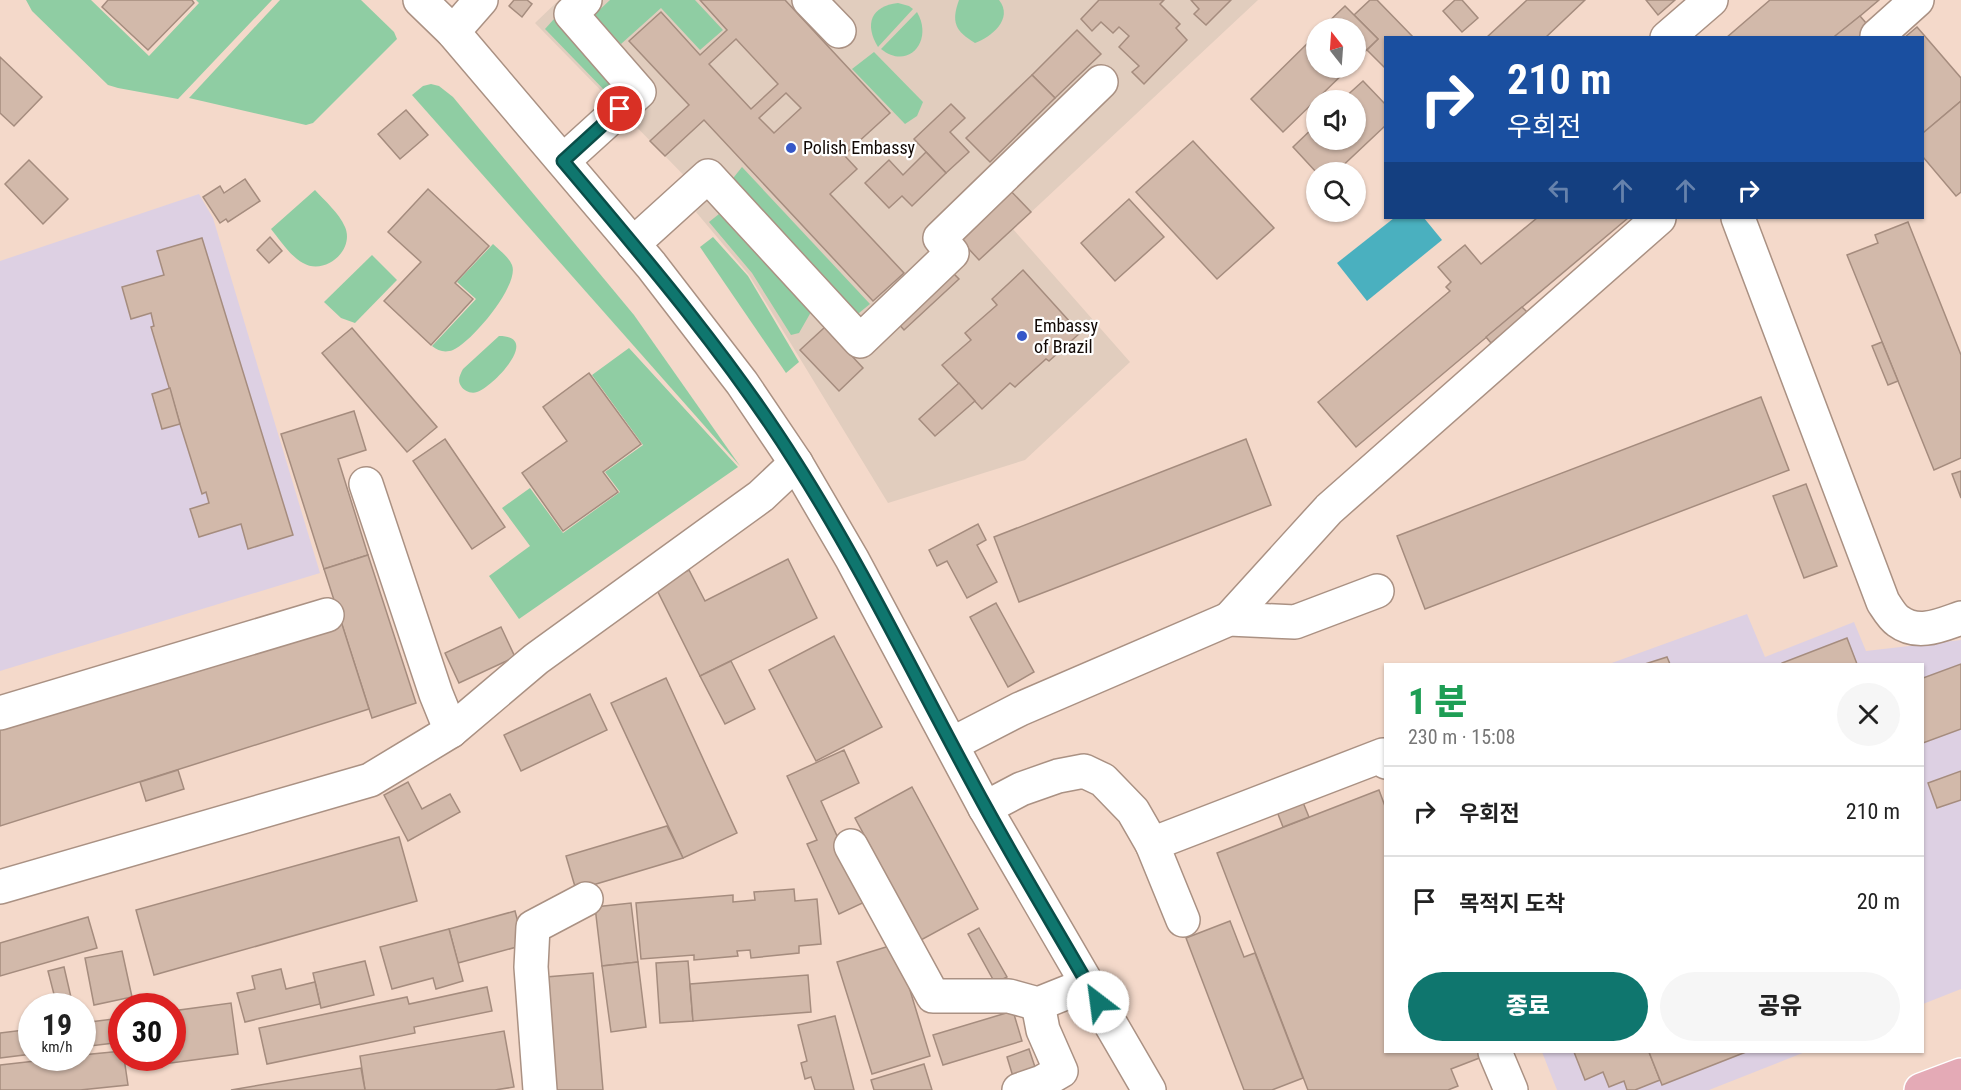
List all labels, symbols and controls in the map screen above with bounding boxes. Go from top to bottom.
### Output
north arrow [1306,18,1366,78]
map controls [1306,18,1366,222]
text: 210 m [1507,55,1612,104]
icon: right [1408,60,1486,138]
pin [594,83,645,134]
button: sound [1306,90,1366,150]
icon: arrive [603,92,636,125]
text: 우회전 [1507,111,1582,143]
place label: Polish Embassy [803,137,916,158]
marker: Polish Embassy [784,141,798,155]
button: search [1306,162,1366,222]
icon: left [1543,174,1576,207]
icon: ahead [1606,174,1639,207]
icon: ahead [1669,174,1702,207]
icon: right [1732,174,1765,207]
place label: Embassy of Brazil [1034,315,1098,357]
marker: Embassy of Brazil [1015,329,1029,343]
text: 1 분 [1408,681,1468,723]
button: close [1837,683,1900,746]
text: 230 m · 15:08 [1408,725,1515,749]
icon: right [1408,795,1441,828]
text: 210 m [1846,799,1900,824]
text: 우회전 [1459,801,1520,826]
icon: arrive [1408,885,1441,918]
text: 20 m [1857,889,1900,914]
text: 목적지 도착 [1459,891,1565,916]
position arrow [1066,970,1130,1034]
button: 종료 [1408,972,1648,1041]
button: 공유 [1660,972,1900,1041]
speed limit sign: 30 [108,993,186,1071]
text: 19 [42,1007,72,1042]
text: km/h [42,1038,72,1056]

